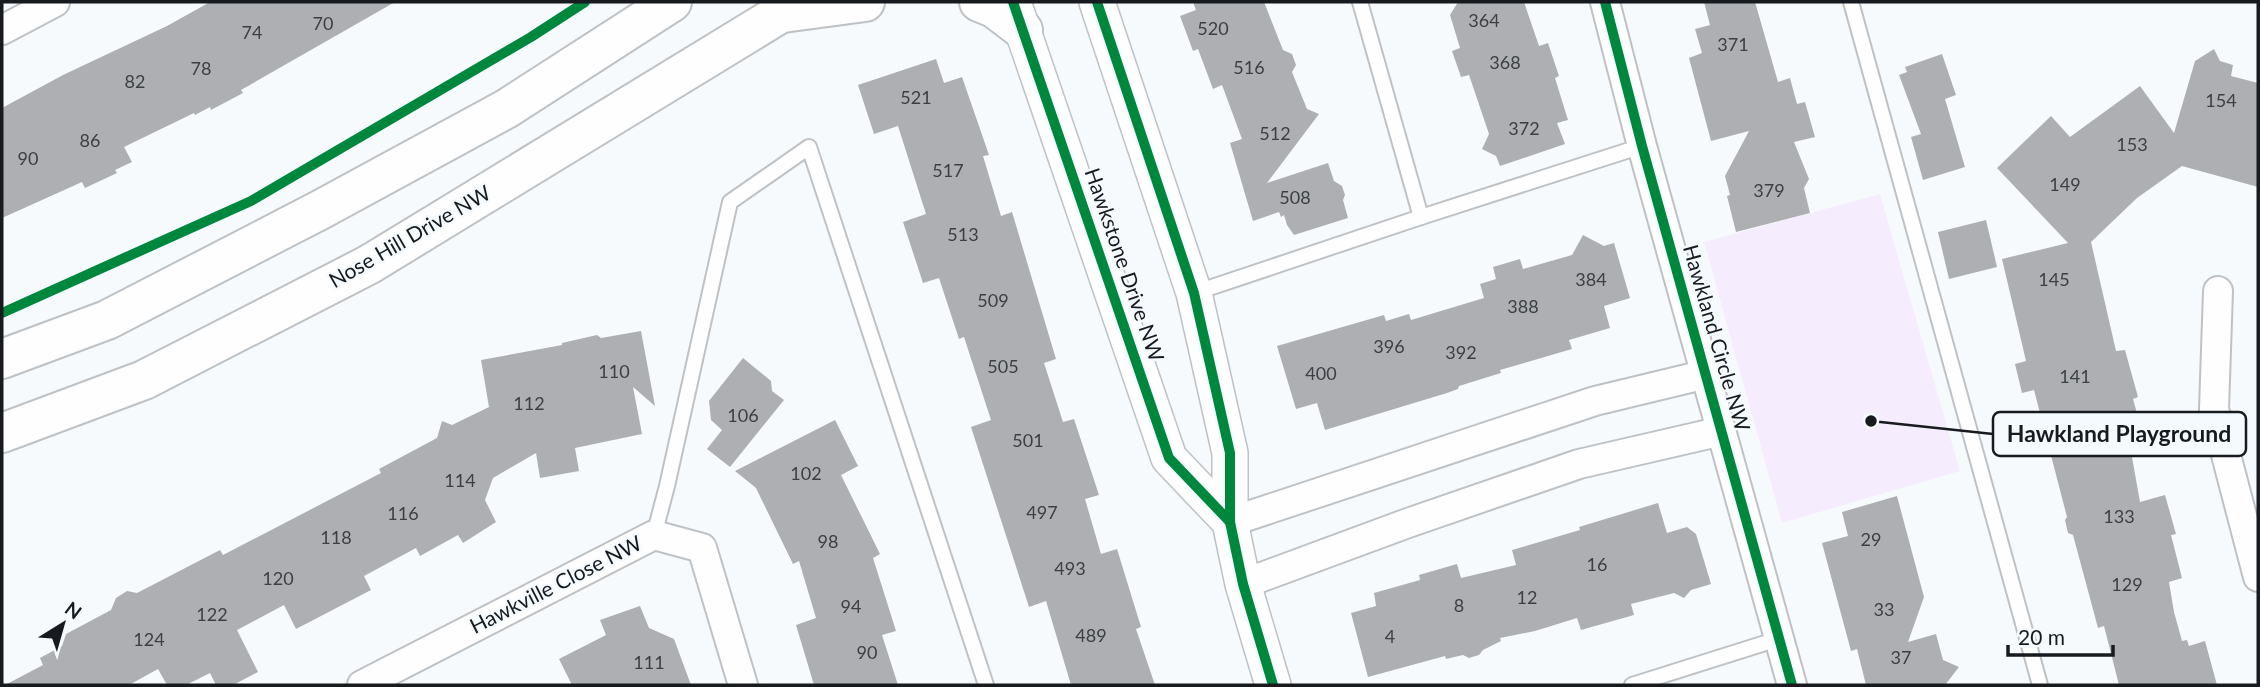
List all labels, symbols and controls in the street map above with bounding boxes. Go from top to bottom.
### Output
house number: 364 [1468,9,1500,31]
house number: 70 [313,12,333,34]
house number: 520 [1197,17,1229,39]
house number: 74 [242,21,262,43]
house number: 371 [1717,33,1749,55]
house number: 368 [1489,51,1521,73]
house number: 516 [1233,56,1265,78]
house number: 78 [191,57,211,79]
house number: 82 [125,70,145,92]
house number: 521 [900,86,932,108]
house number: 154 [2205,89,2237,111]
house number: 372 [1508,117,1540,139]
house number: 512 [1259,122,1291,144]
house number: 86 [80,129,100,151]
house number: 153 [2116,133,2148,155]
house number: 90 [18,147,38,169]
house number: 517 [932,159,964,181]
street label: Hawkstone Drive NW [1081,164,1170,365]
house number: 149 [2049,173,2081,195]
street label: Nose Hill Drive NW [324,179,495,292]
house number: 379 [1753,179,1785,201]
house number: 508 [1279,186,1311,208]
house number: 513 [947,223,979,245]
street label: Hawkland Circle NW [1679,241,1756,434]
house number: 384 [1575,268,1607,290]
house number: 145 [2038,268,2070,290]
house number: 509 [977,289,1009,311]
house number: 388 [1507,295,1539,317]
house number: 396 [1373,335,1405,357]
house number: 392 [1445,341,1477,363]
house number: 505 [987,355,1019,377]
house number: 110 [598,360,630,382]
house number: 400 [1305,362,1337,384]
house number: 141 [2059,365,2091,387]
house number: 112 [513,392,545,414]
house number: 106 [727,404,759,426]
callout: Hawkland Playground [1993,412,2246,456]
text: Hawkland Playground [2007,419,2231,447]
house number: 501 [1012,429,1044,451]
house number: 102 [790,462,822,484]
house number: 114 [444,469,476,491]
house number: 497 [1026,501,1058,523]
house number: 116 [387,502,419,524]
house number: 133 [2103,505,2135,527]
house number: 118 [320,526,352,548]
house number: 29 [1861,528,1881,550]
street label: Hawkville Close NW [465,529,646,638]
house number: 98 [818,530,838,552]
house number: 16 [1587,553,1607,575]
house number: 493 [1054,557,1086,579]
house number: 120 [262,567,294,589]
house number: 129 [2111,573,2143,595]
house number: 12 [1517,586,1537,608]
north arrow [28,589,98,659]
house number: 8 [1454,594,1464,616]
house number: 94 [841,595,861,617]
text: N [61,596,86,624]
house number: 33 [1874,598,1894,620]
house number: 122 [196,603,228,625]
scale bar [2008,614,2113,658]
house number: 489 [1075,624,1107,646]
text: 20 m [2018,624,2065,649]
house number: 4 [1385,625,1395,647]
house number: 124 [133,628,165,650]
house number: 90 [857,641,877,663]
house number: 37 [1891,646,1911,668]
house number: 111 [633,651,665,673]

